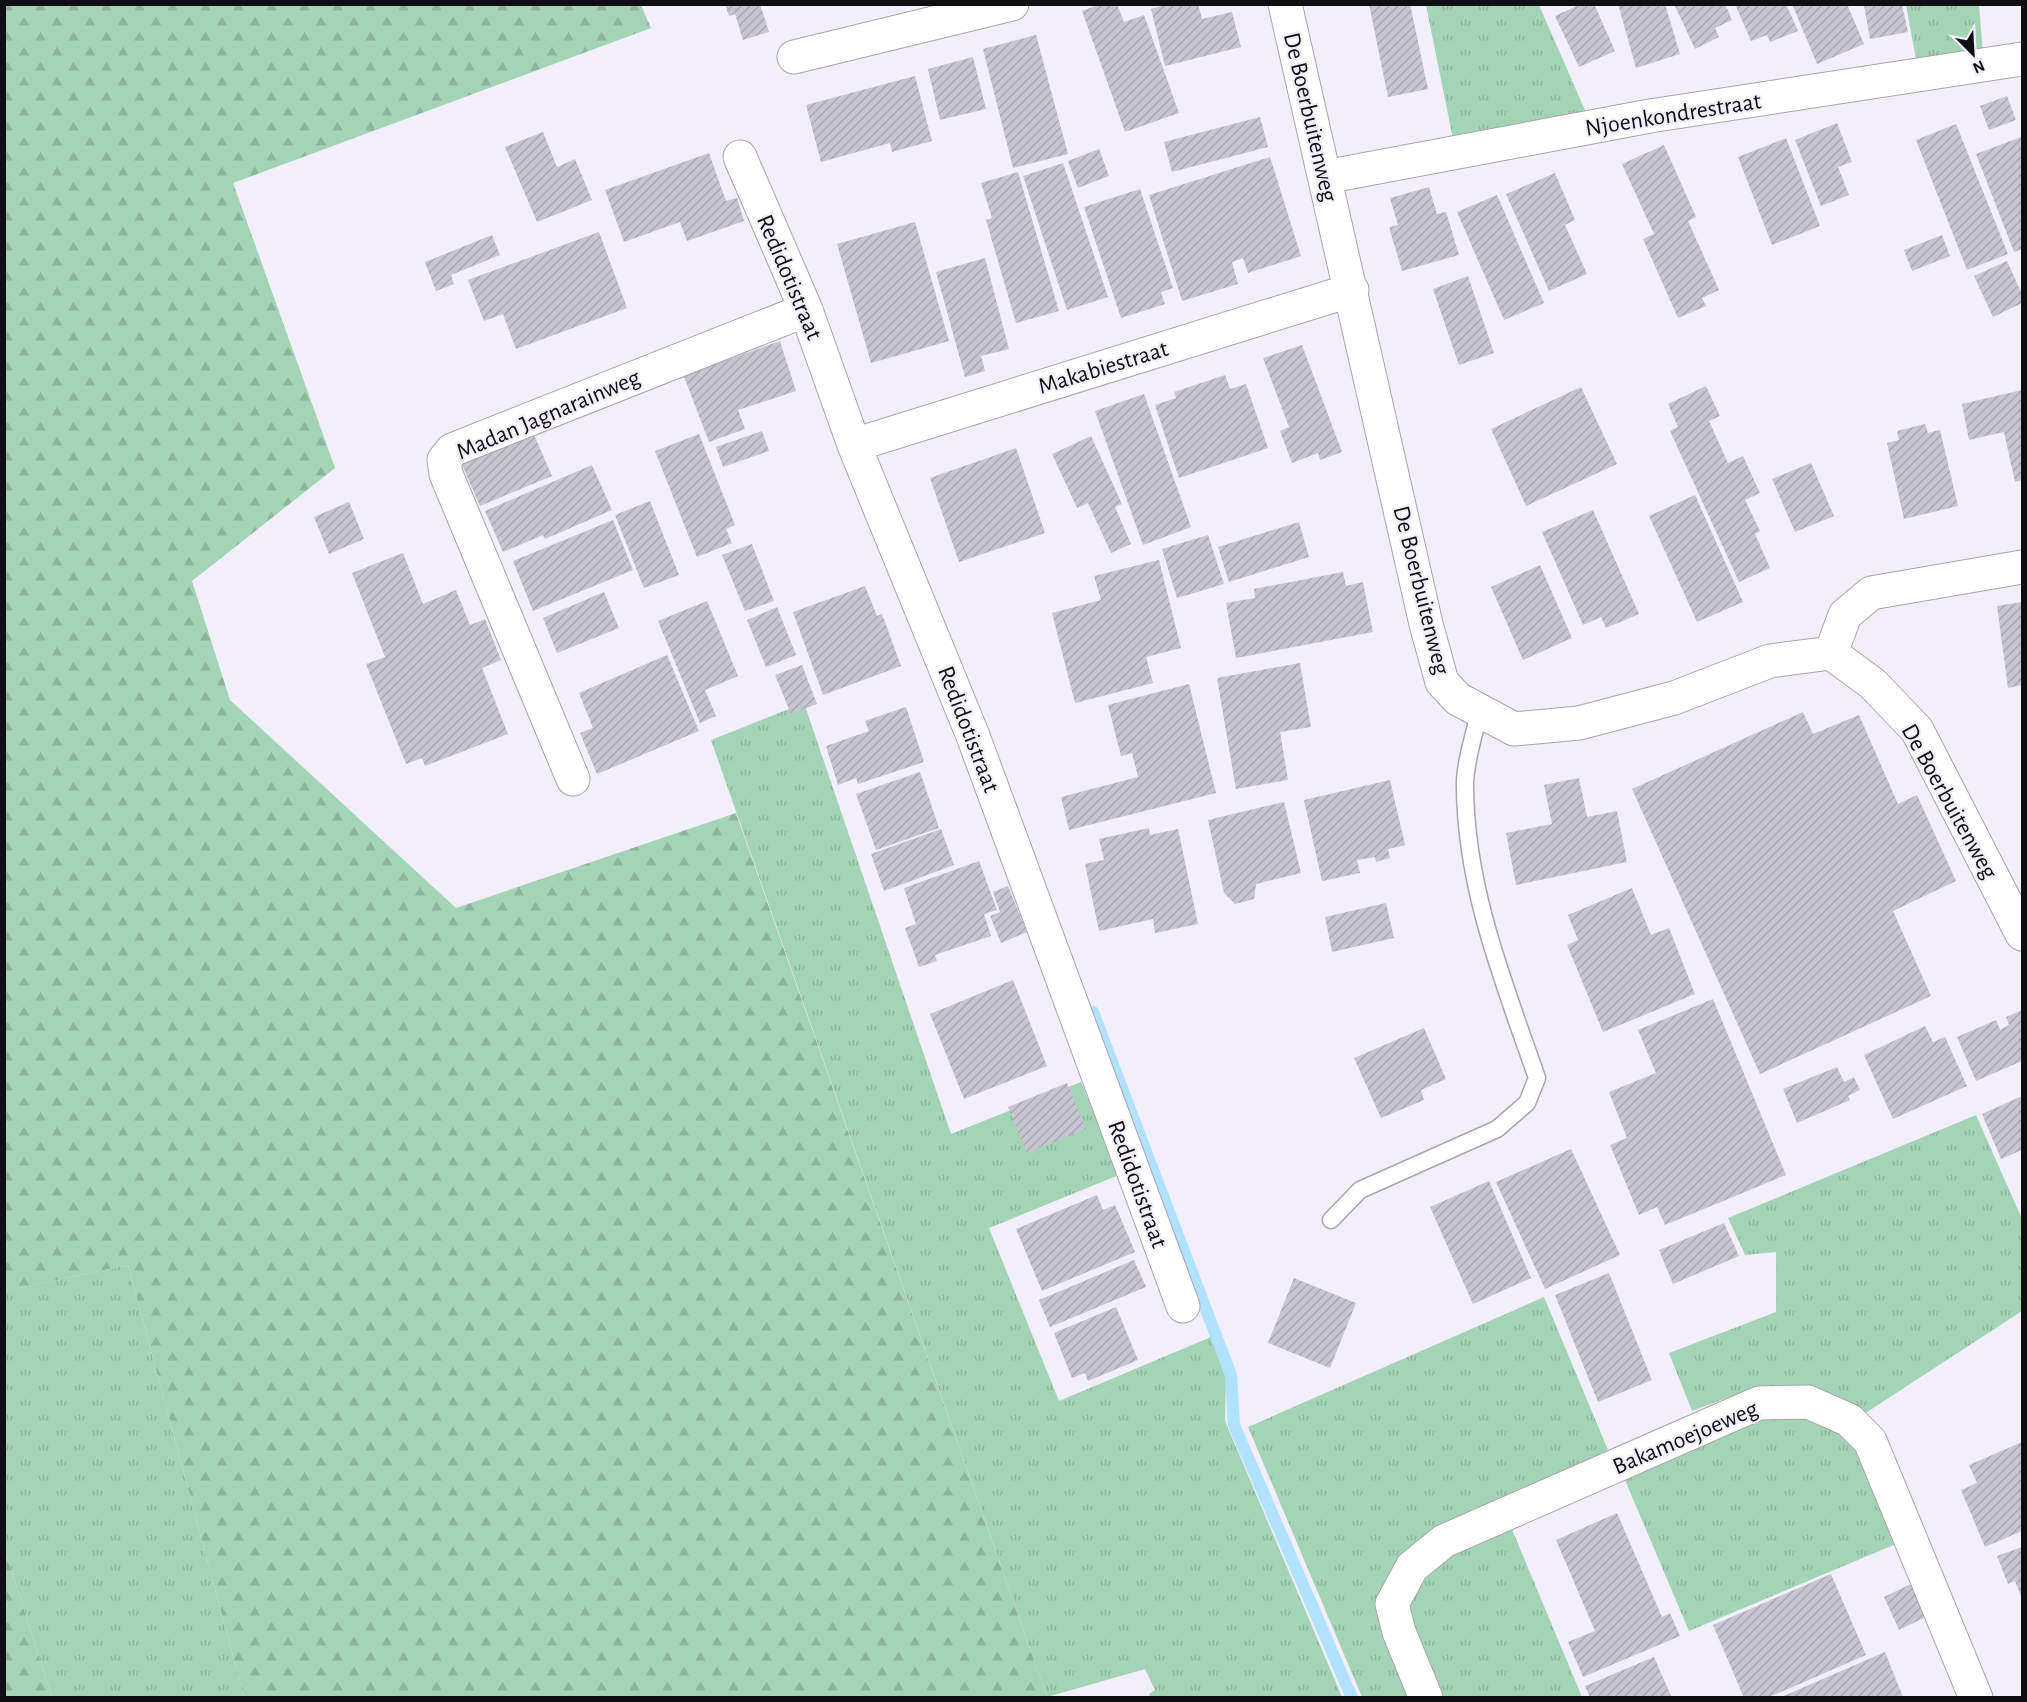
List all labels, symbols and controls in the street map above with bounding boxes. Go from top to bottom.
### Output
north arrow [1943,24,2003,84]
street label: De Boerbuitenweg [1279,30,1341,204]
text: N [1970,57,1987,76]
street label: Njoenkondrestraat [1584,89,1763,141]
street label: Redidotistraat [752,211,826,344]
street label: Makabiestraat [1036,337,1171,399]
street label: Madan Jagnarainweg [453,365,644,464]
street label: De Boerbuitenweg [1388,503,1454,677]
street label: Redidotistraat [933,663,1003,796]
street label: De Boerbuitenweg [1897,720,2002,883]
street label: Redidotistraat [1103,1118,1171,1251]
street label: Bakamoejoeweg [1609,1396,1762,1479]

